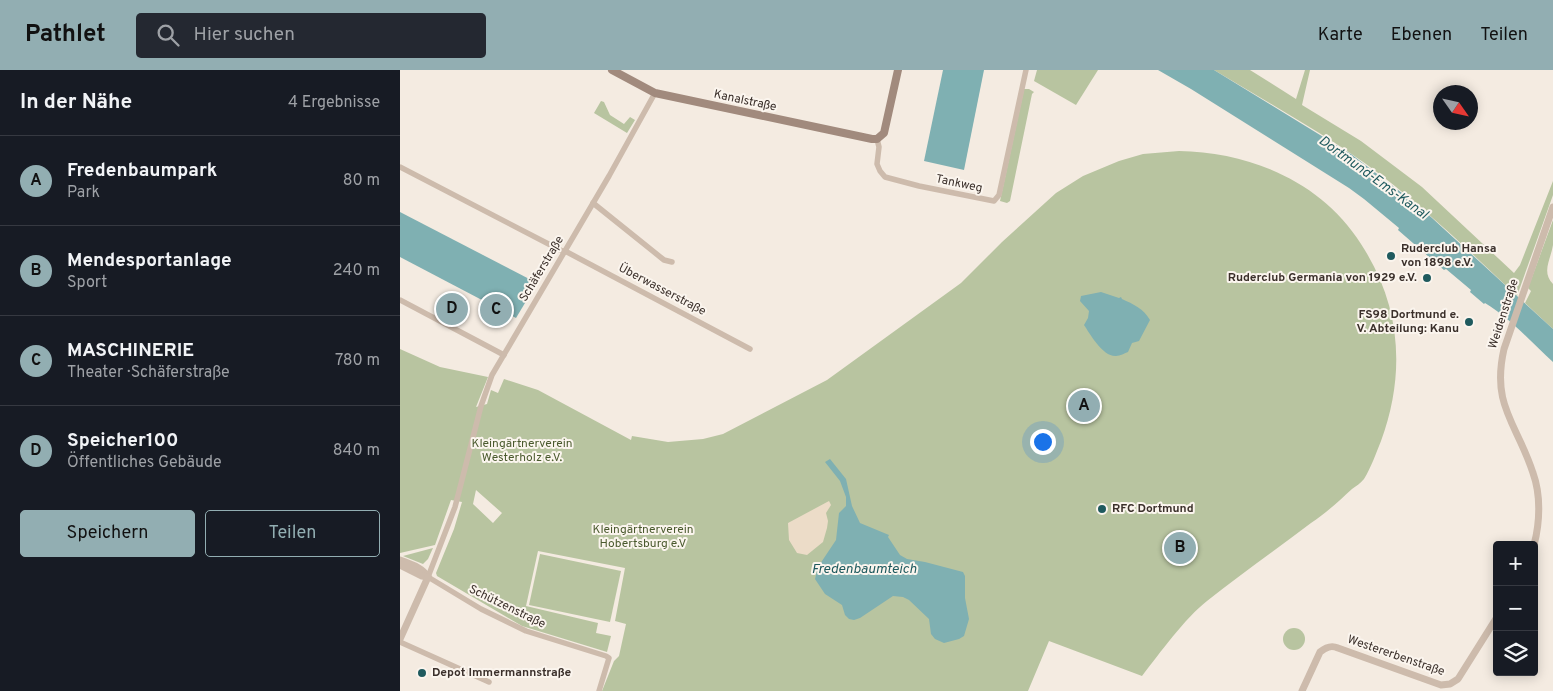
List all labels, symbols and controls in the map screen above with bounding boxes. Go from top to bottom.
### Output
search box [136,13,486,58]
text: Pathlet [25,20,106,50]
icon: search [154,21,182,49]
text: Hier suchen [194,23,295,47]
text: Karte [1318,24,1363,47]
text: Ebenen [1391,24,1452,47]
text: Teilen [1480,24,1528,47]
north arrow [1433,85,1478,130]
street label: Kanalstraße [712,87,778,115]
text: In der Nähe [20,89,132,116]
text: 4 Ergebnisse [288,93,380,113]
water label: Dortmund-Ems-Kanal [1315,133,1432,224]
text: Fredenbaumpark [67,159,218,183]
text: A [30,171,42,191]
text: 80 m [343,171,380,191]
street label: Tankweg [934,171,984,197]
text: Park [67,183,100,203]
street label: Schäferstraße [516,233,568,305]
place label: Ruderclub Hansa von 1898 e.V. [1401,241,1496,271]
text: Mendesportanlage [67,249,232,273]
marker: Ruderclub Hansa von 1898 e.V. [1385,250,1397,262]
street label: Überwasserstraße [615,260,709,320]
text: B [30,261,42,281]
text: 240 m [333,261,380,281]
place label: Ruderclub Germania von 1929 e.V. [1228,270,1417,286]
marker: Ruderclub Germania von 1929 e.V. [1421,272,1433,284]
text: Sport [67,273,107,293]
street label: Weidenstraße [1485,277,1523,351]
pin: D [436,290,468,328]
pin: C [480,291,512,329]
place label: FS98 Dortmund e. V. Abteilung: Kanu [1357,307,1459,337]
marker: FS98 Dortmund e. V. Abteilung: Kanu [1463,316,1475,328]
text: MASCHINERIE [67,339,194,363]
text: C [31,351,41,371]
text: 780 m [335,351,380,371]
text: Theater · Schäferstraße [67,363,230,383]
pin: A [1068,387,1100,425]
text: Speicher100 [67,429,179,453]
your location [1030,429,1056,455]
park label: Kleingärtnerverein Westerholz e.V. [471,436,573,466]
text: D [30,441,42,461]
text: 840 m [333,441,380,461]
text: Öffentliches Gebäude [67,453,222,473]
place label: RFC Dortmund [1112,501,1194,517]
marker: RFC Dortmund [1096,503,1108,515]
button: Speichern [20,510,195,557]
button: Teilen [205,510,380,557]
park label: Kleingärtnerverein Hobertsburg e.V [592,522,694,552]
pin: B [1164,529,1196,567]
map controls [1493,541,1538,676]
button: + [1493,541,1538,586]
water label: Fredenbaumteich [811,561,917,578]
street label: Schützenstraße [466,581,548,633]
button: − [1493,586,1538,631]
button: layers [1493,631,1538,676]
street label: Westererbenstraße [1345,632,1447,680]
place label: Depot Immermannstraße [432,665,572,681]
marker: Depot Immermannstraße [416,667,428,679]

